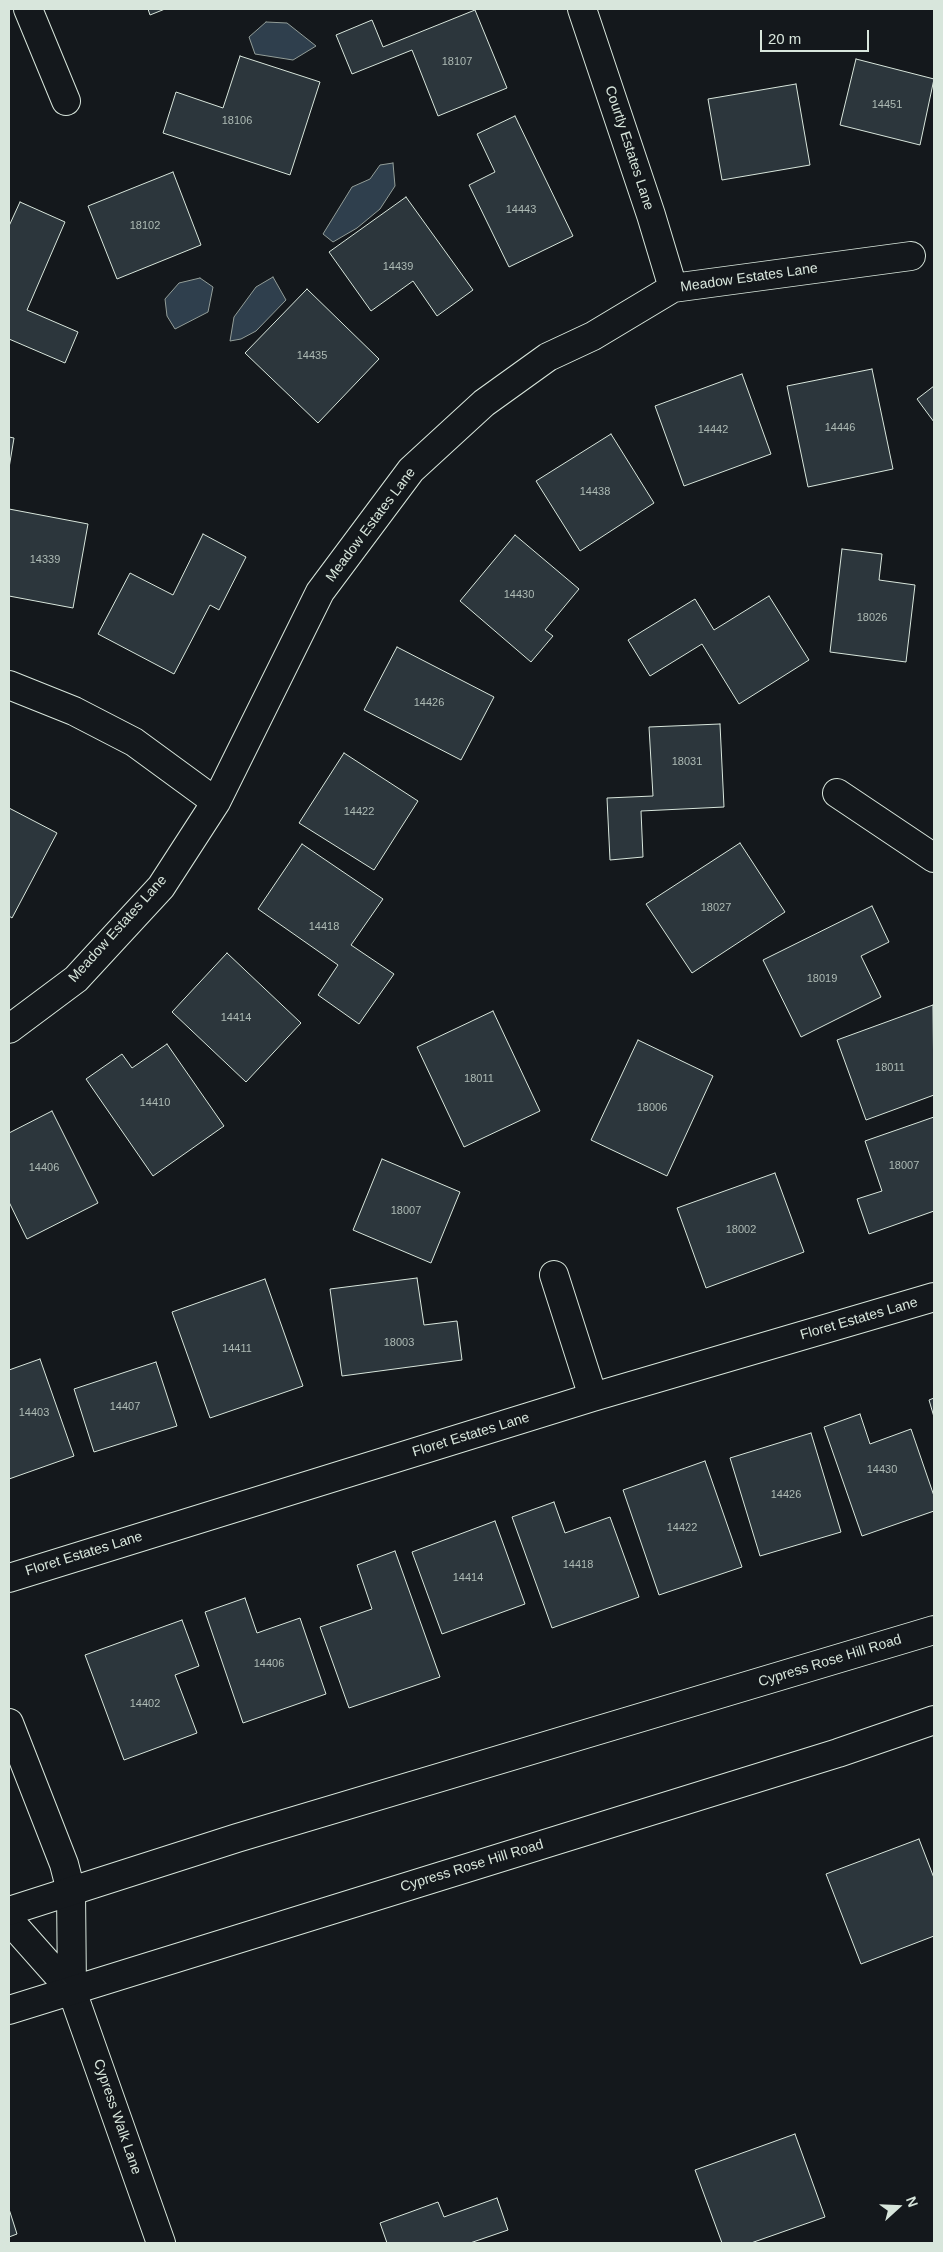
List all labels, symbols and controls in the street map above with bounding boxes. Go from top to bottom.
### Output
scale bar [763,20,872,52]
text: 20 m [768,30,801,47]
house number: 18107 [442,55,472,69]
street label: Courtly Estates Lane [601,84,657,212]
house number: 14451 [872,98,902,112]
house number: 18106 [222,114,252,128]
house number: 14443 [506,203,536,217]
house number: 18102 [130,219,160,233]
house number: 14439 [383,260,413,274]
street label: Meadow Estates Lane [679,260,819,296]
house number: 14435 [297,349,327,363]
house number: 14446 [825,421,855,435]
house number: 14442 [698,423,728,437]
street label: Meadow Estates Lane [323,465,419,585]
house number: 14438 [580,485,610,499]
house number: 14339 [30,553,60,567]
house number: 14430 [504,588,534,602]
house number: 18026 [857,611,887,625]
house number: 14426 [414,696,444,710]
house number: 18031 [672,755,702,769]
house number: 14422 [344,805,374,819]
street label: Meadow Estates Lane [65,872,171,986]
house number: 18027 [701,901,731,915]
house number: 14418 [309,920,339,934]
house number: 18019 [807,972,837,986]
house number: 14414 [221,1011,251,1025]
house number: 18011 [875,1061,905,1075]
house number: 18011 [464,1072,494,1086]
house number: 14410 [140,1096,170,1110]
house number: 18006 [637,1101,667,1115]
house number: 18007 [889,1159,919,1173]
house number: 14406 [29,1161,59,1175]
house number: 18007 [391,1204,421,1218]
house number: 18002 [726,1223,756,1237]
street label: Floret Estates Lane [798,1294,920,1344]
house number: 18003 [384,1336,414,1350]
house number: 14411 [222,1342,252,1356]
house number: 14407 [110,1400,140,1414]
house number: 14403 [19,1406,49,1420]
street label: Floret Estates Lane [410,1409,532,1461]
house number: 14430 [867,1463,897,1477]
house number: 14426 [771,1488,801,1502]
house number: 14422 [667,1521,697,1535]
street label: Floret Estates Lane [23,1528,145,1580]
house number: 14418 [563,1558,593,1572]
house number: 14414 [453,1571,483,1585]
street label: Cypress Rose Hill Road [756,1631,904,1691]
house number: 14406 [254,1657,284,1671]
house number: 14402 [130,1697,160,1711]
street label: Cypress Rose Hill Road [398,1836,546,1896]
street label: Cypress Walk Lane [89,2057,145,2177]
north arrow [873,2182,923,2232]
text: N [903,2194,921,2209]

